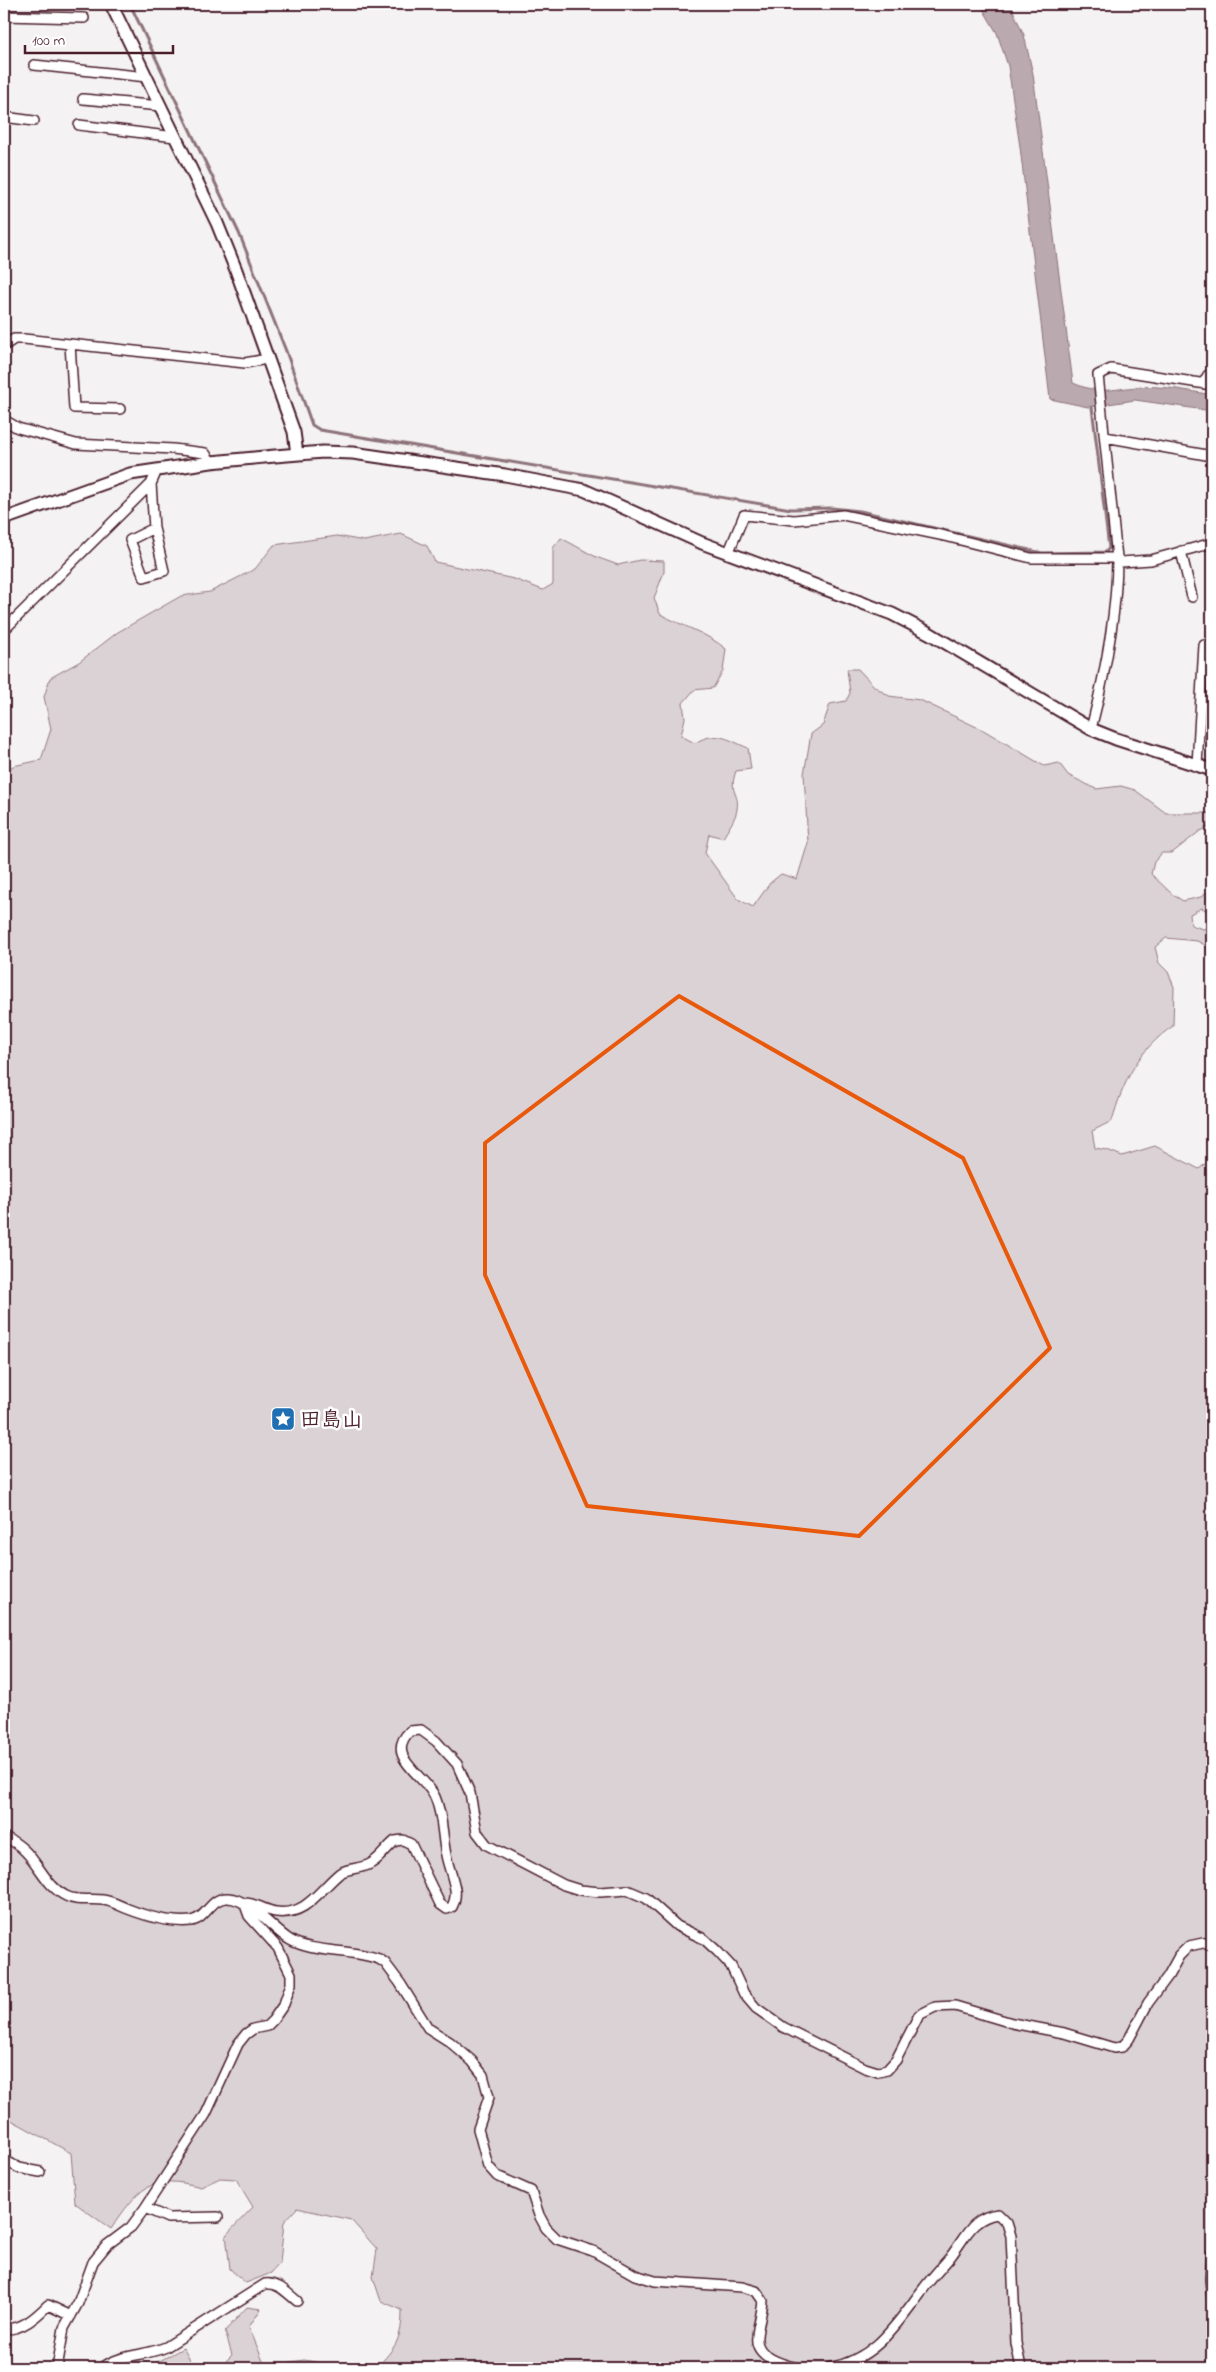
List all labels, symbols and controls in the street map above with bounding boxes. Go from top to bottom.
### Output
scale bar [25,22,172,54]
text: 100 m [32,30,65,52]
place icon: 田島山 [270,1406,296,1432]
place label: 田島山 [300,1406,363,1436]

